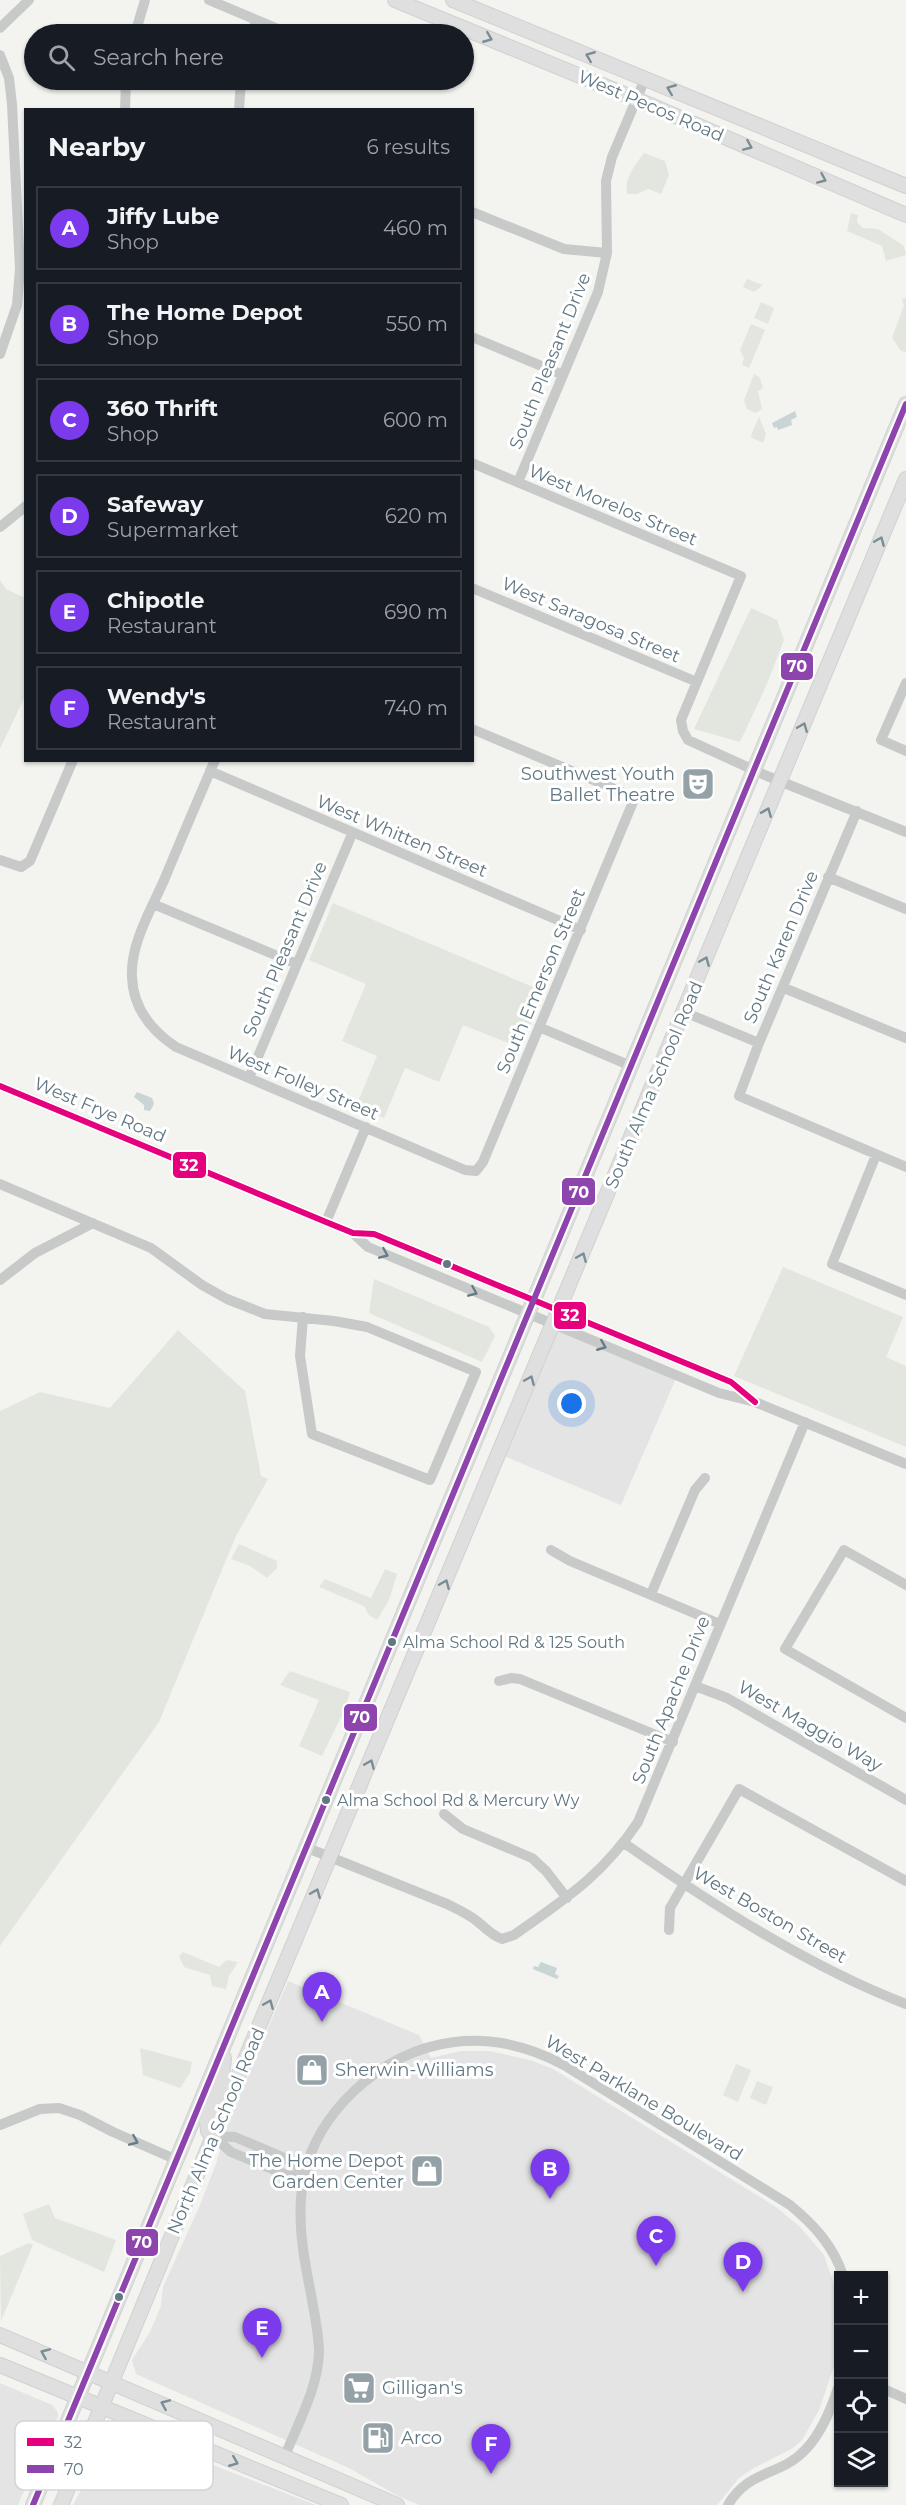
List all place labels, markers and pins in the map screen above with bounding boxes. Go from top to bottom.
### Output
place label: Southwest Youth Ballet Theatre [521,763,675,806]
theatre icon: Southwest Youth Ballet Theatre [680,766,716,802]
unlabelled marker [441,1258,453,1270]
place label: Alma School Rd & 125 South [403,1633,625,1652]
marker: Alma School Rd & 125 South [386,1636,398,1648]
place label: Alma School Rd & Mercury Wy [337,1791,580,1810]
marker: Alma School Rd & Mercury Wy [320,1794,332,1806]
pin: A [302,1972,342,2022]
shop icon: Sherwin-Williams [294,2052,330,2088]
place label: Sherwin-Williams [335,2059,494,2081]
place label: The Home Depot Garden Center [249,2150,404,2193]
pin: B [530,2150,570,2199]
shop icon: The Home Depot Garden Center [409,2153,445,2189]
pin: C [636,2216,676,2266]
pin: D [724,2242,762,2292]
unlabelled marker [113,2291,125,2303]
pin: E [242,2308,282,2358]
supermarket icon: Gilligan's [341,2370,377,2406]
place label: Gilligan's [382,2377,463,2399]
fuel station icon: Arco [360,2420,396,2456]
pin: F [472,2424,510,2474]
place label: Arco [401,2427,442,2449]

